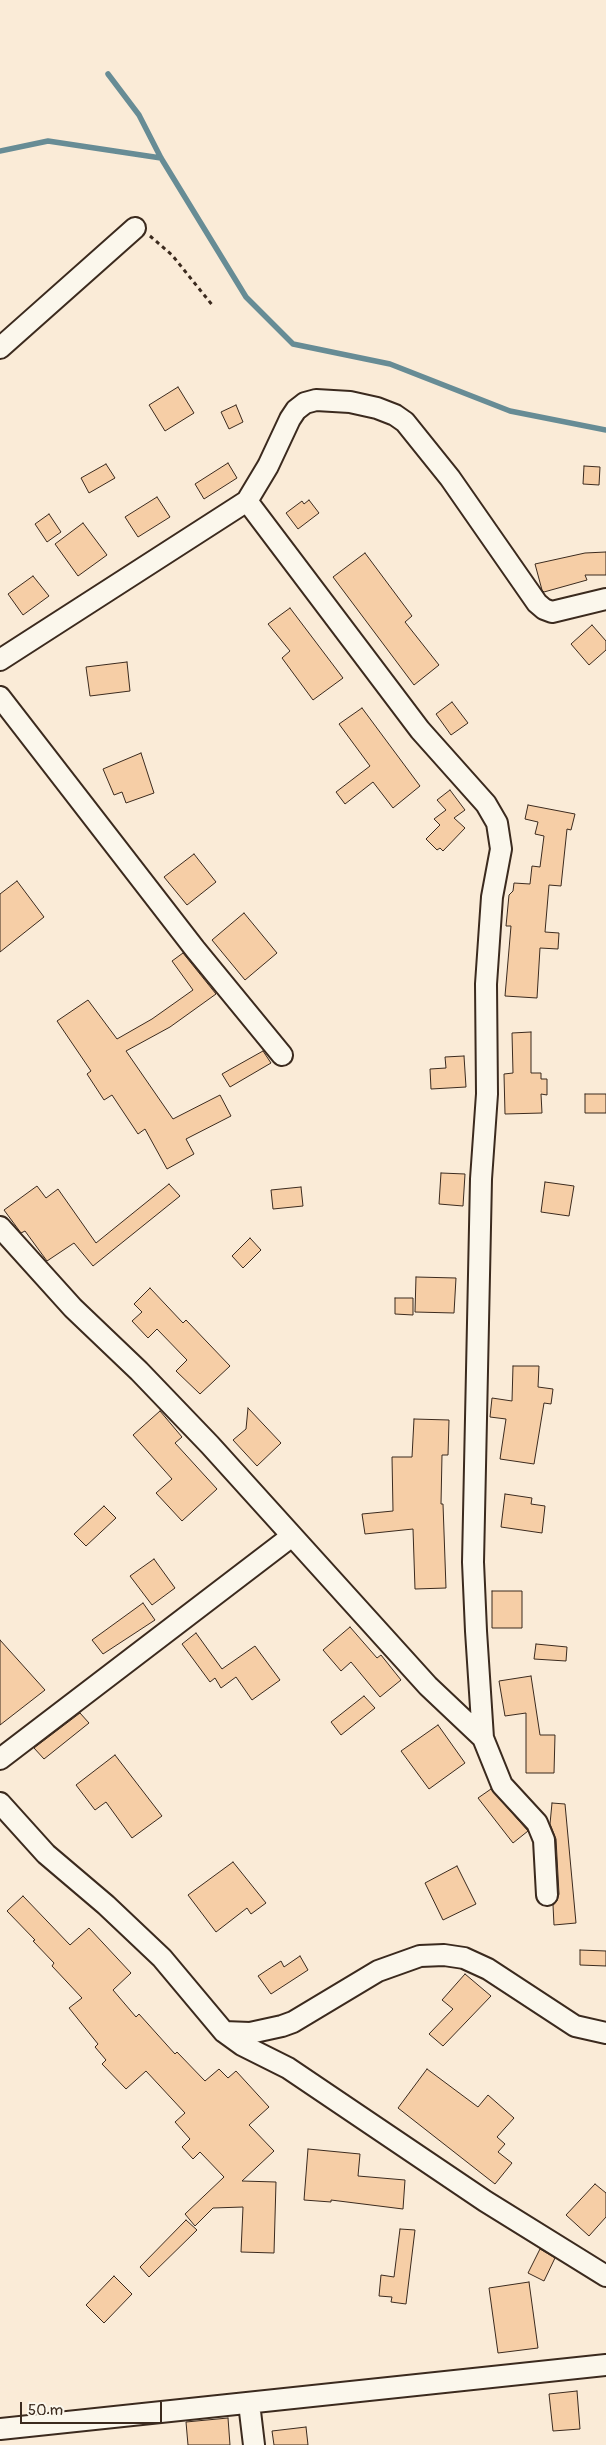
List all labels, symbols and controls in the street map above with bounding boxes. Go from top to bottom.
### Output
scale bar [22,2392,165,2424]
text: 50 m [28,2401,63,2420]

